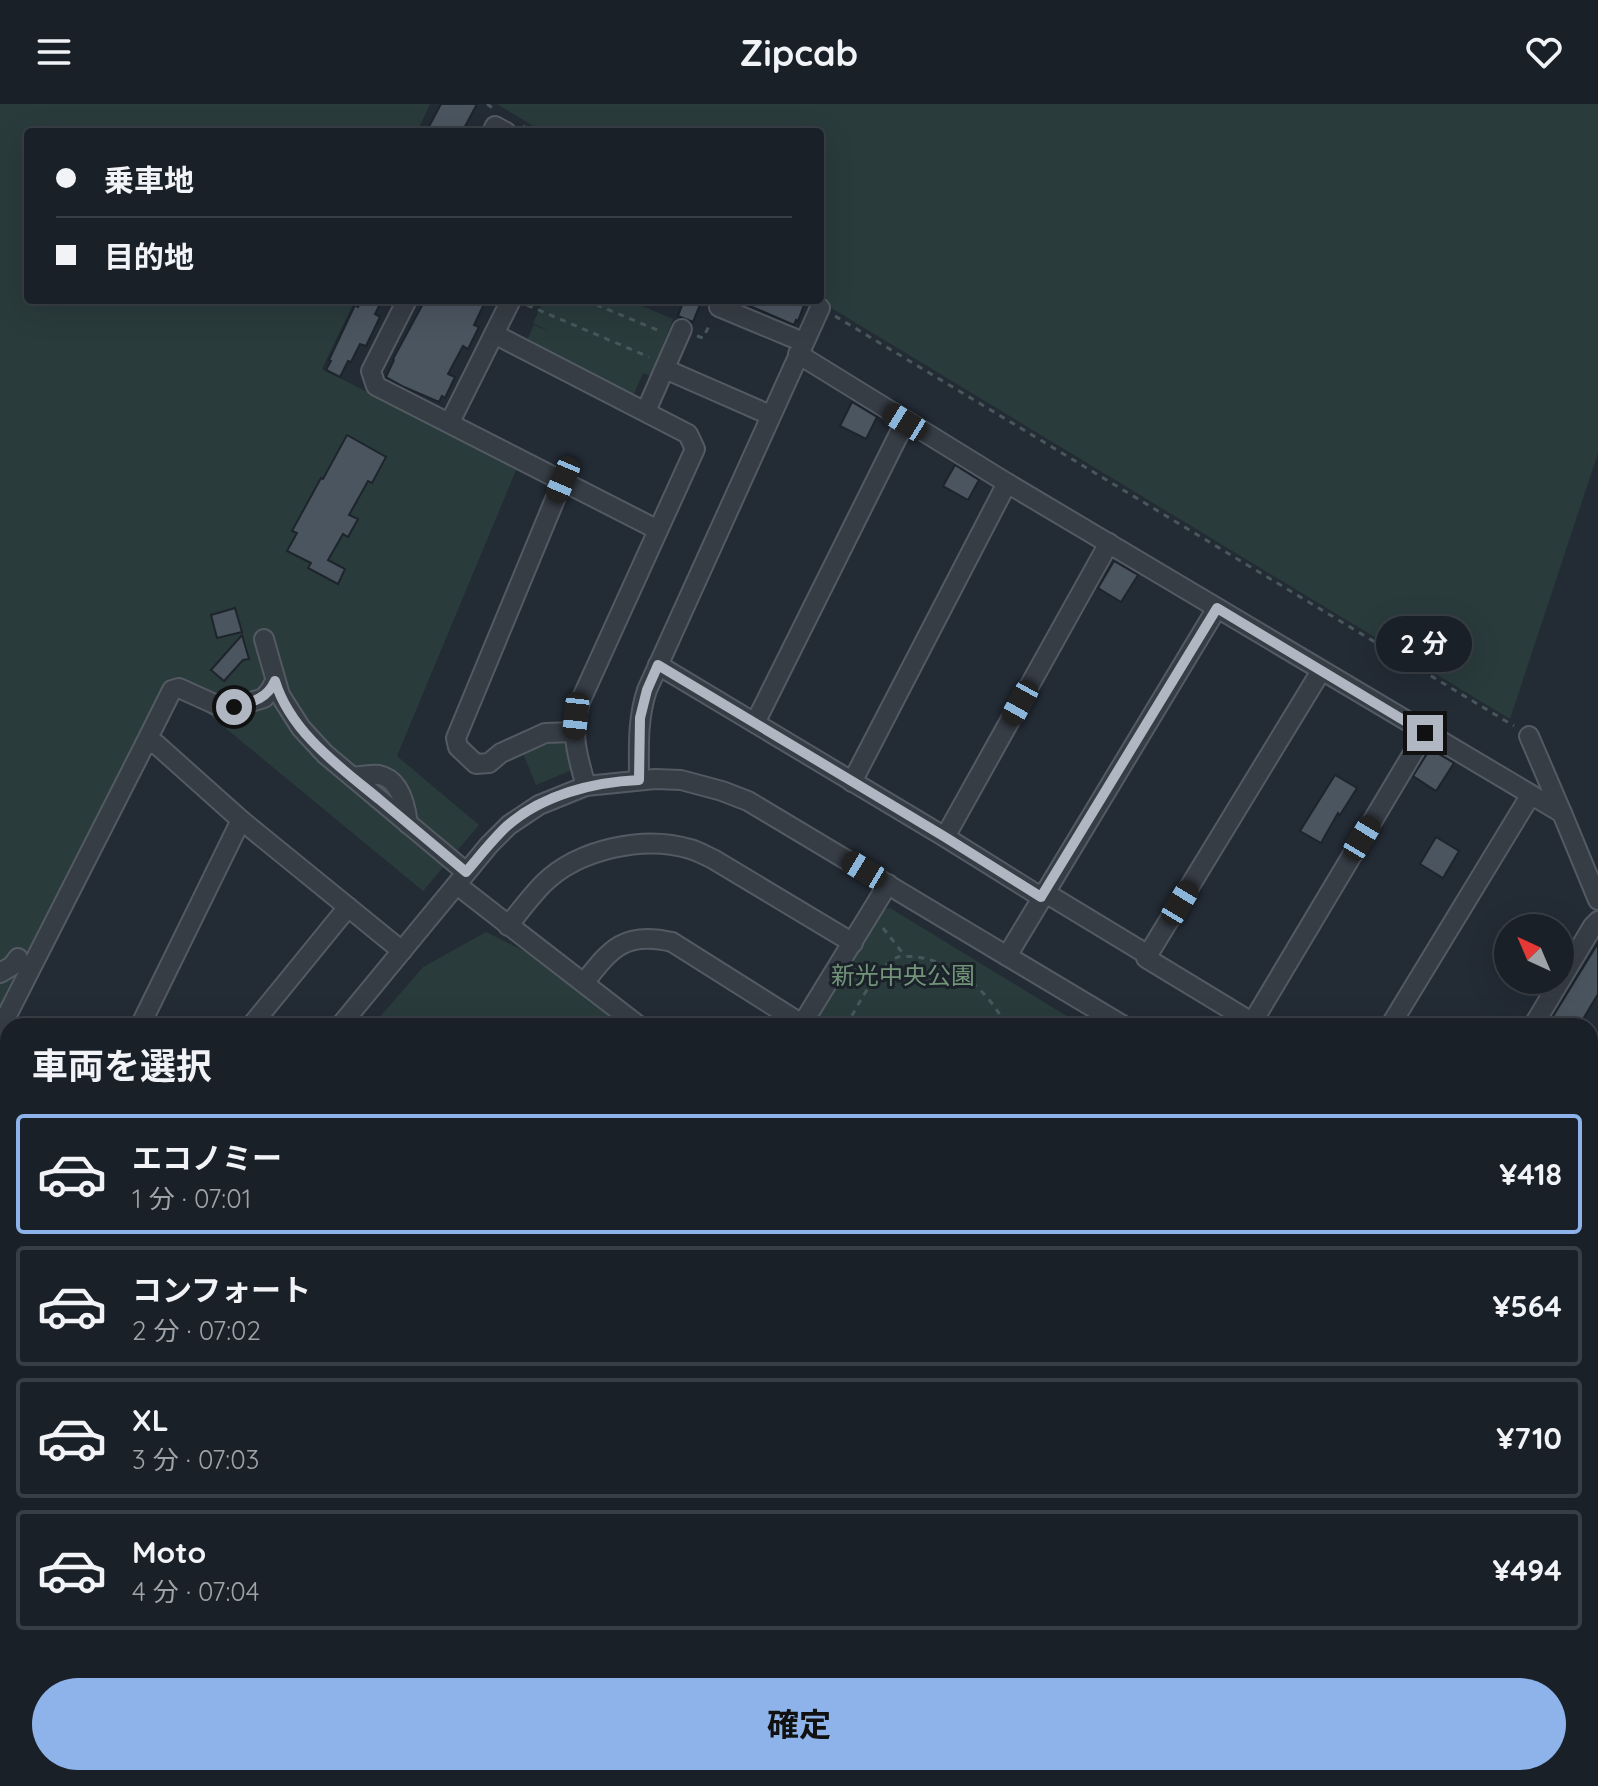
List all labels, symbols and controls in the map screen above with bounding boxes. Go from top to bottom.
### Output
icon: menu [32,30,76,74]
text: Zipcab [740,30,858,75]
icon: heart [1522,30,1566,74]
text: 乗車地 [104,161,194,199]
text: 目的地 [104,238,194,276]
car [878,399,932,445]
car [543,453,583,507]
callout: 2 分 [1377,617,1473,673]
text: 2 分 [1400,627,1448,660]
car [998,676,1042,730]
route start [216,689,252,725]
car [562,691,590,741]
route end [1407,715,1443,751]
car [1339,811,1385,865]
car [837,847,891,893]
car [1157,876,1203,930]
north arrow [1494,914,1574,994]
map controls [1494,914,1574,994]
park label: 新光中央公園 [831,960,975,990]
text: 車両を選択 [32,1043,212,1088]
icon: car [36,1138,108,1210]
text: エコノミー [132,1139,282,1177]
text: ¥418 [1499,1155,1562,1193]
text: 1 分 · 07:01 [132,1182,251,1215]
icon: car [36,1270,108,1342]
text: コンフォート [132,1271,311,1309]
text: ¥564 [1493,1287,1562,1325]
text: 2 分 · 07:02 [132,1314,261,1347]
text: XL [132,1401,169,1439]
icon: car [36,1402,108,1474]
text: ¥710 [1496,1419,1562,1457]
text: 3 分 · 07:03 [132,1443,259,1476]
text: Moto [132,1533,206,1571]
icon: car [36,1534,108,1606]
text: ¥494 [1492,1551,1562,1589]
text: 4 分 · 07:04 [132,1575,259,1608]
button: 確定 [32,1678,1566,1770]

